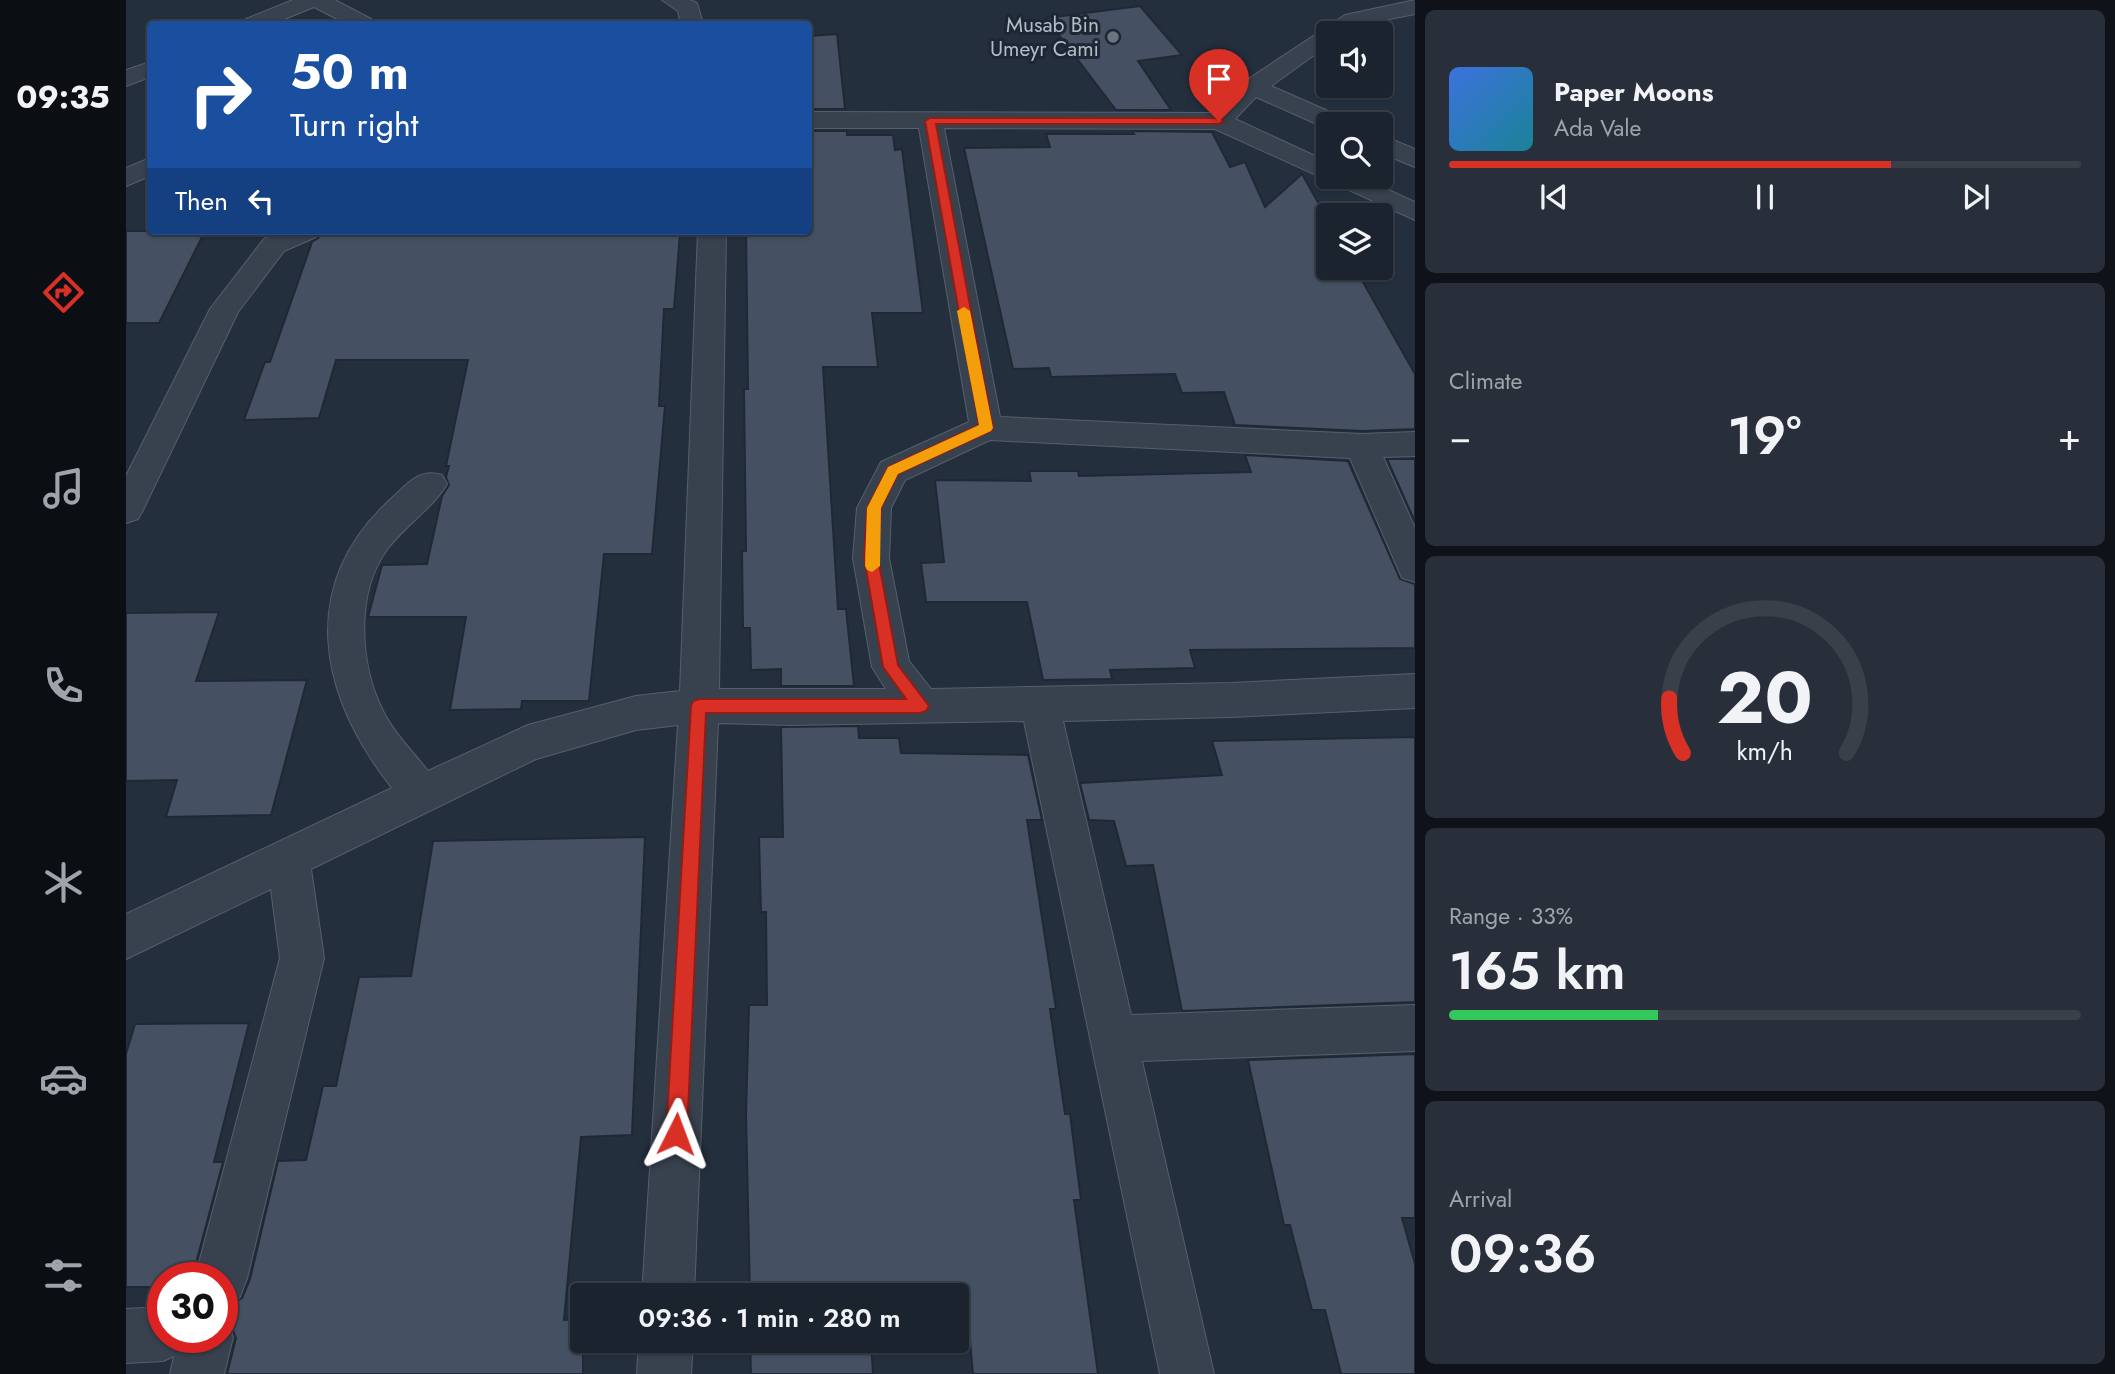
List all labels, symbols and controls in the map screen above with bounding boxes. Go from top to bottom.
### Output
place label: Musab Bin Umeyr Cami [990,10,1099,64]
map controls [1316,21,1393,280]
button: sound [1316,21,1393,98]
marker: Musab Bin Umeyr Cami [1105,29,1121,45]
text: 50 m [290,37,409,107]
icon: right [175,49,266,140]
pin [1189,49,1249,121]
icon: arrive [1200,60,1238,98]
text: Paper Moons [1554,73,1714,111]
text: 09:35 [16,74,110,120]
text: Turn right [290,102,419,148]
text: Ada Vale [1554,111,1641,145]
button: search [1316,112,1393,189]
icon: previous [1535,178,1573,216]
icon: pause [1746,178,1784,216]
icon: next [1957,178,1995,216]
text: Then [175,182,228,220]
icon: left [242,182,280,220]
button: layers [1316,203,1393,280]
icon: directions [39,268,88,317]
text: Climate [1449,364,1522,398]
text: 19° [1728,398,1802,474]
text: − [1449,409,1471,464]
text: + [2058,409,2081,464]
icon: music [39,464,88,513]
text: 20 [1717,645,1813,750]
icon: phone [39,661,88,710]
text: km/h [1737,733,1793,769]
icon: climate [39,858,88,907]
text: Range · 33% [1449,899,1573,933]
text: 165 km [1449,933,1625,1009]
icon: car [39,1054,88,1103]
position arrow [639,1097,713,1171]
text: Arrival [1449,1182,1512,1216]
text: 09:36 [1449,1216,1596,1292]
icon: filters [39,1251,88,1300]
speed limit sign: 30 [147,1262,238,1353]
text: 09:36 · 1 min · 280 m [639,1299,900,1337]

